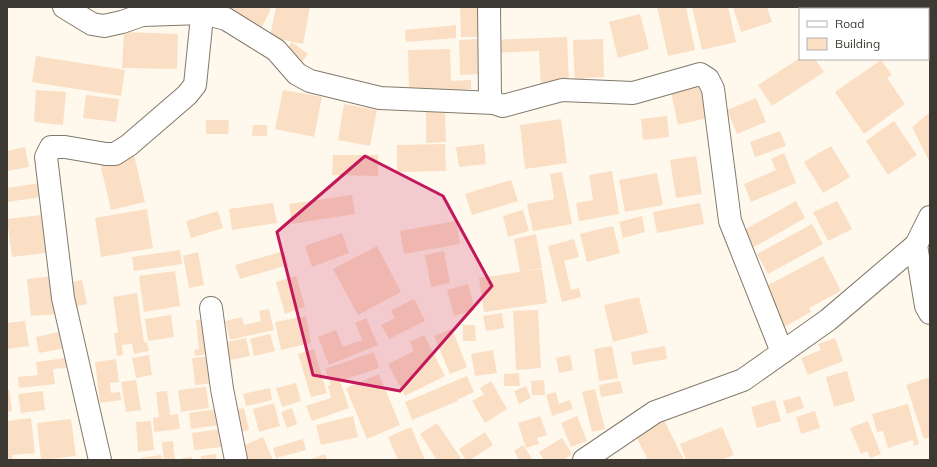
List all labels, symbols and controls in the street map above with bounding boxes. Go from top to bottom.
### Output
legend [799,8,929,60]
text: Road [835,16,864,31]
text: Building [835,36,880,51]

